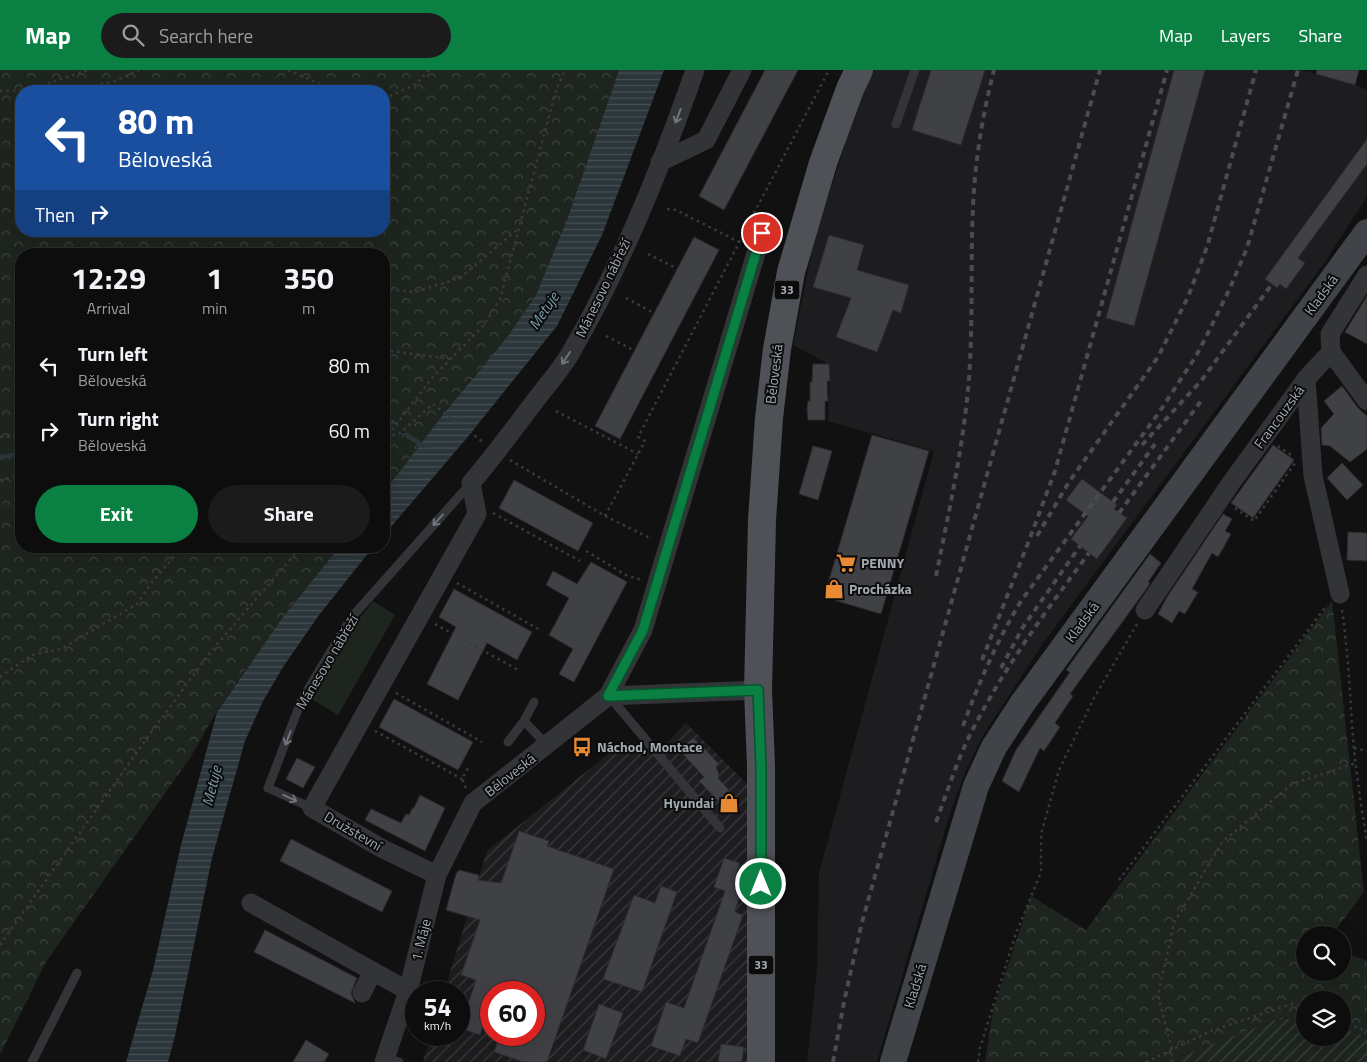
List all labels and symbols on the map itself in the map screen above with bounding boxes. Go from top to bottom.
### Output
one-way arrow [673,108,682,123]
pin [741,212,783,254]
street label: Mánesovo nábřeží [570,234,636,341]
street label: Kladská [1299,270,1343,319]
road number: 33 [774,280,800,300]
water label: Metuje [523,286,565,334]
street label: Běloveská [759,343,788,405]
one-way arrow [561,351,571,365]
street label: Francouzská [1248,381,1309,453]
one-way arrow [433,513,444,526]
supermarket icon: PENNY [835,552,857,574]
place label: PENNY [861,552,904,573]
shop icon: Procházka [823,578,845,600]
place label: Procházka [849,578,912,599]
street label: Kladská [1060,597,1104,646]
street label: Mánesovo nábřeží [290,610,364,713]
one-way arrow [283,729,292,745]
bus stop icon: Náchod, Montace [571,736,593,758]
place label: Náchod, Montace [597,736,702,757]
street label: Běloveská [480,748,540,801]
water label: Metuje [195,762,228,808]
place label: Hyundai [664,792,714,813]
shop icon: Hyundai [718,792,740,814]
one-way arrow [282,794,297,803]
street label: Družstevní [321,806,387,856]
position arrow [734,857,786,909]
street label: 1. Máje [405,917,436,963]
road number: 33 [748,956,774,974]
street label: Kladská [898,961,931,1011]
speed limit sign: 60 [480,981,545,1046]

